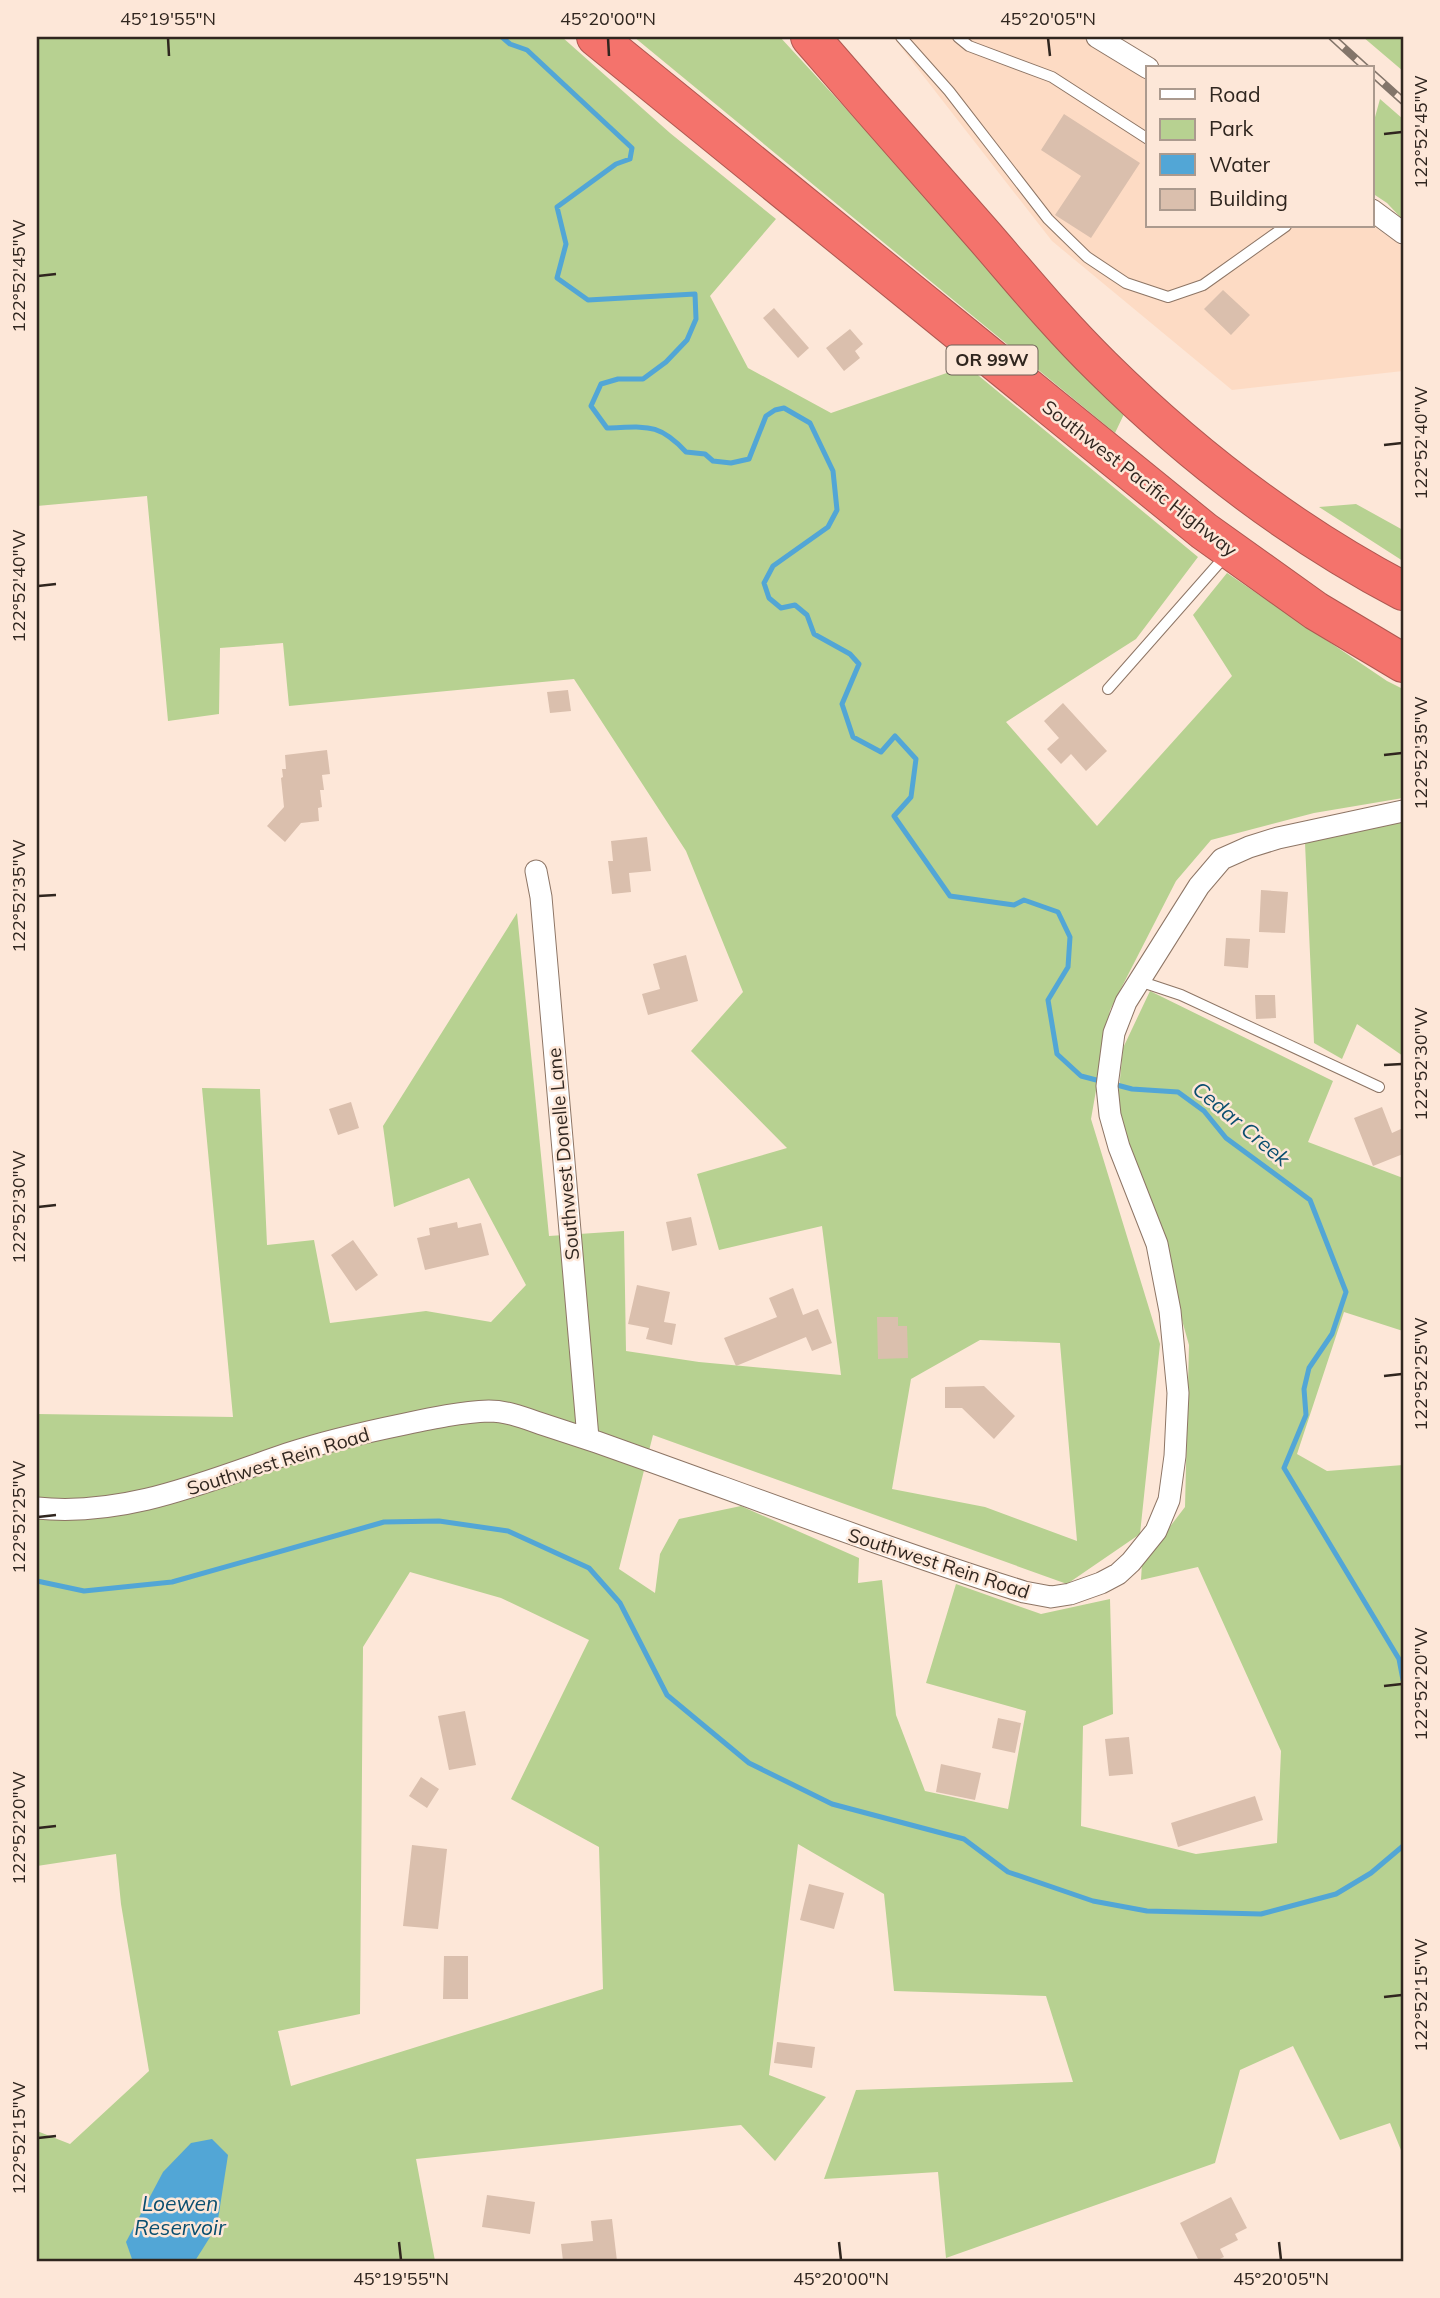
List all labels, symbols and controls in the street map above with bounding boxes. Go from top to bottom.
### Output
text: 45°19'55"N [120,7,216,30]
text: 45°20'00"N [560,7,656,30]
text: 45°20'05"N [1000,7,1096,30]
legend [1146,66,1374,228]
text: 122°52'45"W [1409,75,1432,189]
text: Road [1209,81,1260,107]
text: Park [1209,115,1253,141]
text: Water [1209,151,1270,177]
text: Building [1209,185,1288,211]
text: 122°52'45"W [7,219,30,333]
road number: OR 99W [946,346,1038,374]
text: 122°52'40"W [1409,386,1432,500]
street label: Southwest Pacific Highway [1038,394,1242,562]
text: 122°52'40"W [7,529,30,643]
text: 122°52'35"W [1409,696,1432,810]
text: 122°52'35"W [7,839,30,953]
text: 122°52'30"W [1409,1007,1432,1121]
street label: Southwest Donelle Lane [542,1047,584,1261]
water label: Cedar Creek [1188,1075,1296,1172]
text: 122°52'30"W [7,1150,30,1264]
text: 122°52'25"W [1409,1317,1432,1431]
street label: Southwest Rein Road [184,1422,372,1500]
text: 122°52'25"W [7,1460,30,1574]
street label: Southwest Rein Road [845,1522,1033,1604]
text: 122°52'20"W [1409,1627,1432,1741]
text: 122°52'20"W [7,1771,30,1885]
text: 122°52'15"W [1409,1938,1432,2052]
text: 122°52'15"W [7,2081,30,2195]
water label: Loewen Reservoir [134,2190,227,2240]
text: 45°19'55"N [353,2267,449,2290]
text: 45°20'00"N [793,2267,889,2290]
text: 45°20'05"N [1233,2267,1329,2290]

